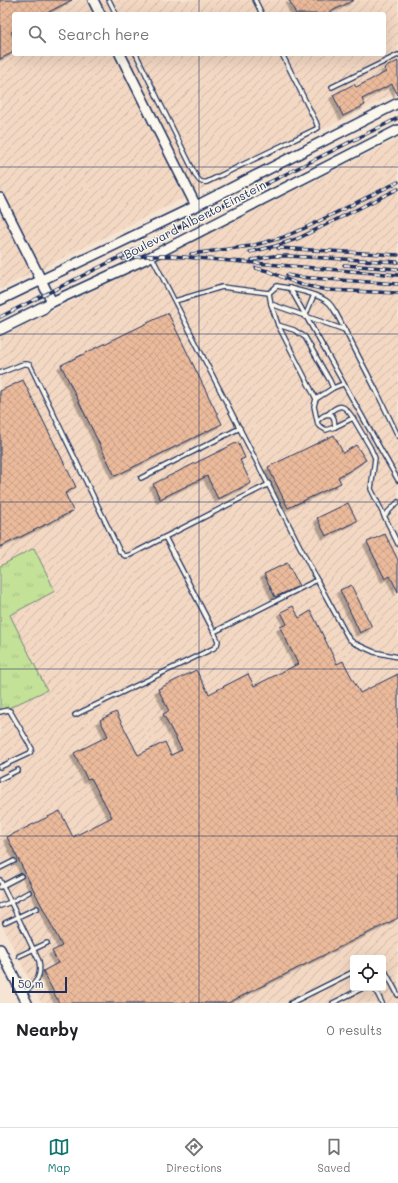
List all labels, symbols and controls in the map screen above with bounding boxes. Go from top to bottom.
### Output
search box [12,12,386,56]
icon: search [26,23,48,45]
text: Search here [58,24,149,44]
street label: Boulevard Alberto Einstein [121,176,268,262]
map controls [350,955,386,991]
button: locate [350,955,386,991]
scale bar [12,975,67,994]
text: 50 m [18,976,44,991]
text: Nearby [16,1018,78,1040]
text: 0 results [327,1021,382,1038]
tab: Map [48,1136,70,1175]
tab: Directions [166,1136,222,1175]
tab: Saved [317,1136,350,1175]

